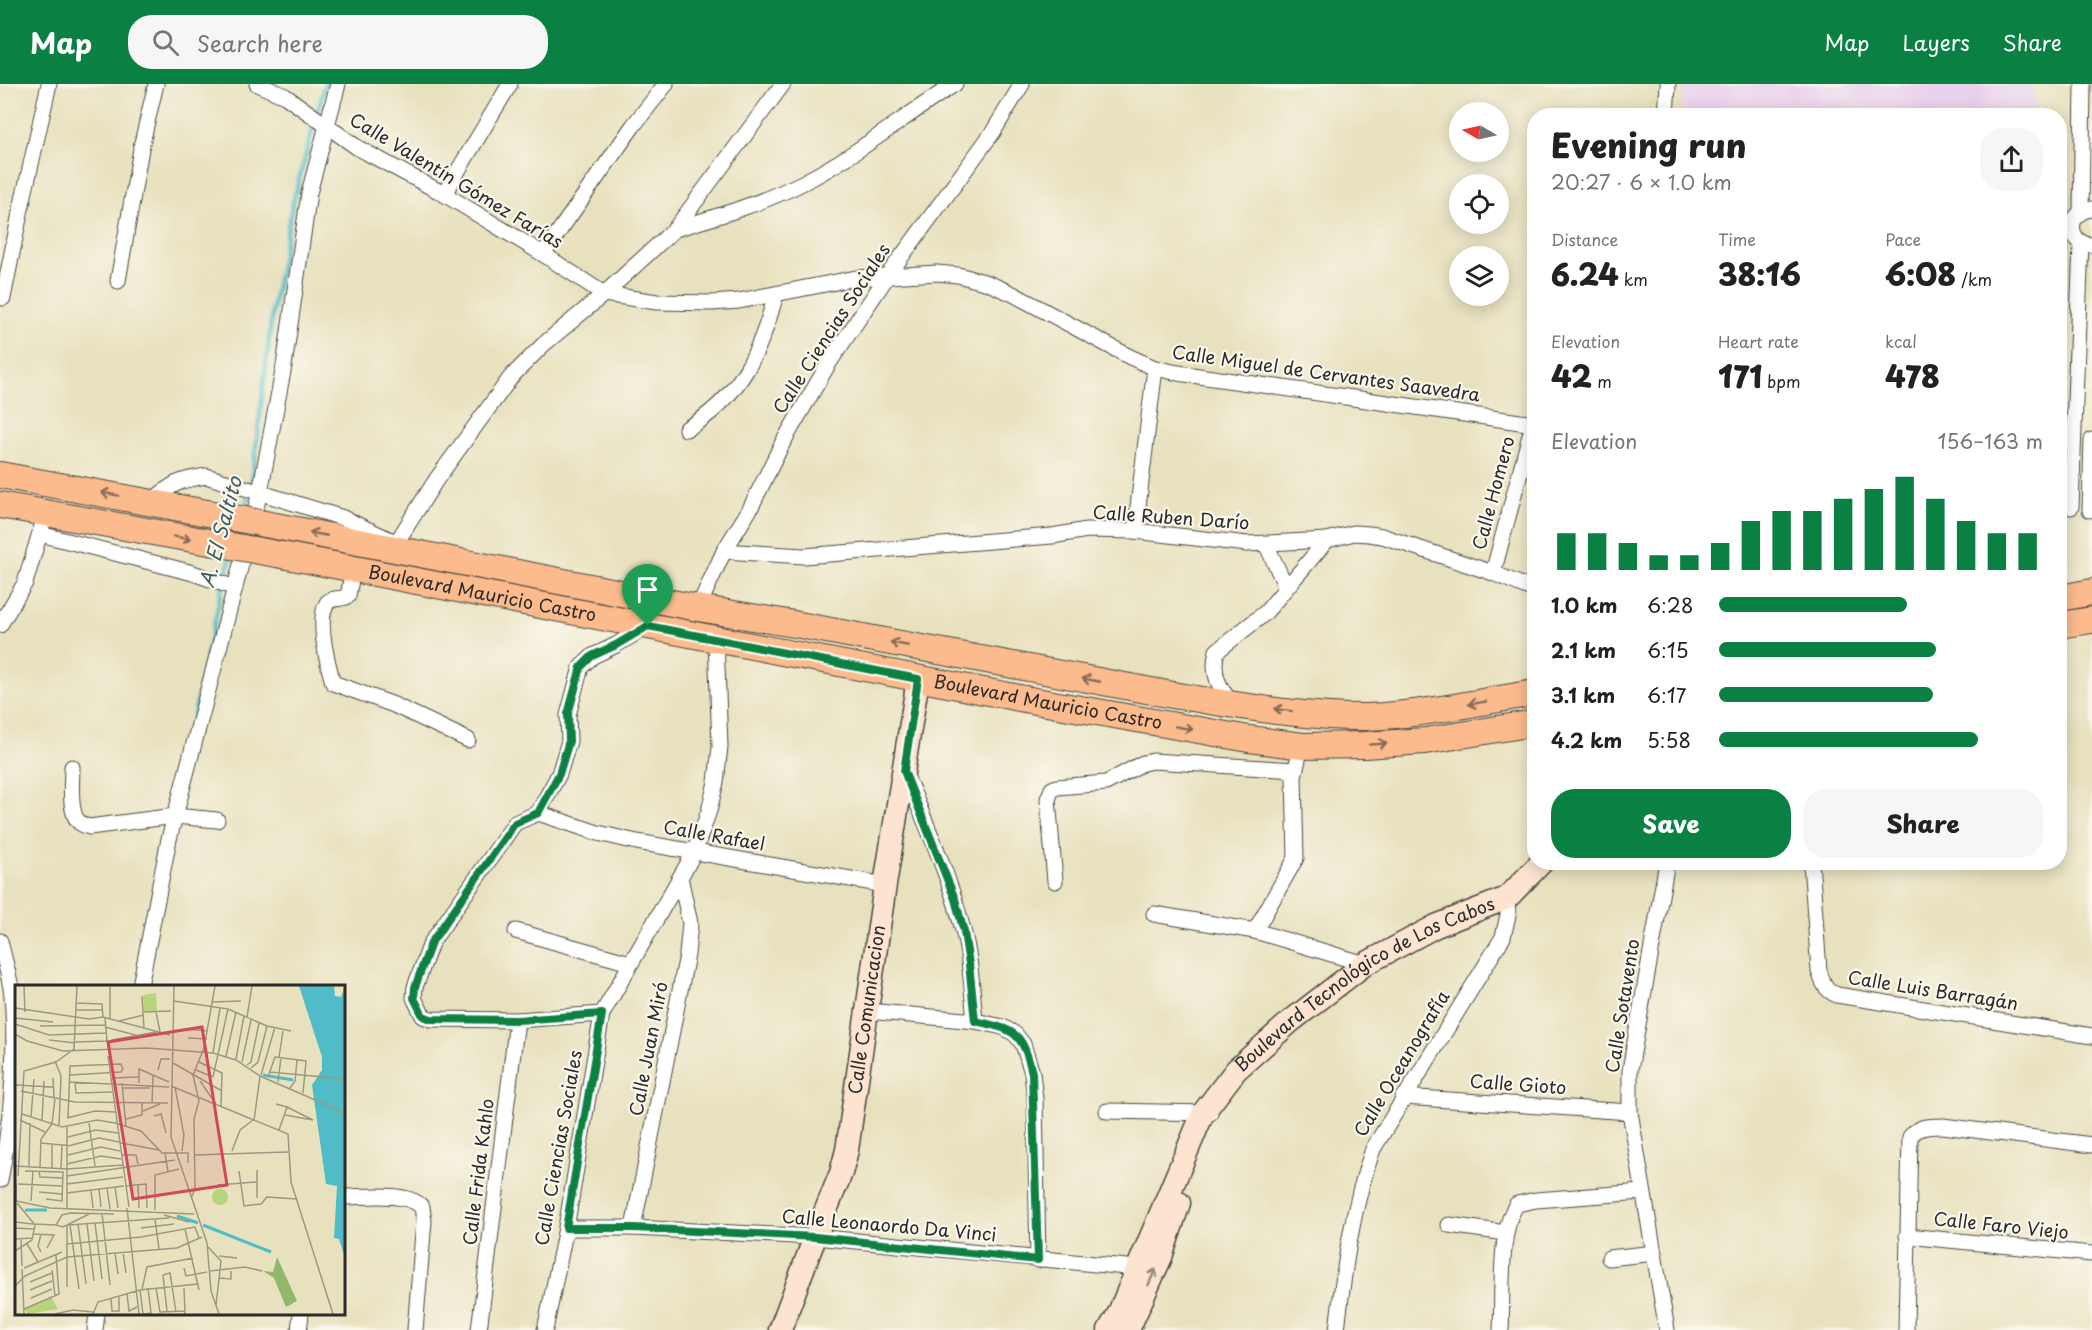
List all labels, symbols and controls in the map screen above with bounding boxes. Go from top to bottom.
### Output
search box [128,15,548,69]
text: Map [30,21,92,64]
icon: search [149,26,182,59]
text: Search here [197,26,323,59]
text: Map [1825,26,1869,58]
text: Layers [1902,26,1970,58]
text: Share [2003,26,2062,58]
north arrow [1449,102,1509,162]
map controls [1449,102,1509,306]
street label: Calle Valentín Gómez Farías [345,105,569,254]
text: Evening run [1551,119,1746,169]
button: share [1980,128,2043,191]
text: 20:27 · 6 × 1.0 km [1551,167,1732,197]
button: locate [1449,174,1509,234]
text: Distance [1551,227,1618,251]
text: Time [1718,227,1756,251]
text: Pace [1885,227,1921,251]
street label: Calle Ciencias Sociales [765,238,896,419]
button: layers [1449,246,1509,306]
text: 6.24 [1551,251,1619,296]
text: 38:16 [1718,251,1801,296]
text: 6:08 [1885,251,1956,296]
text: km [1619,267,1648,291]
text: /km [1956,267,1992,291]
text: Elevation [1551,329,1620,353]
text: Heart rate [1718,329,1799,353]
text: kcal [1885,329,1917,353]
street label: Calle Miguel de Cervantes Saavedra [1171,338,1483,408]
text: 42 [1551,353,1592,398]
text: 171 [1718,353,1762,398]
text: 478 [1885,353,1940,398]
text: m [1592,369,1612,393]
text: bpm [1762,369,1800,393]
text: Elevation [1551,426,1637,456]
text: 156–163 m [1938,426,2043,456]
street label: Calle Homero [1464,433,1521,552]
water label: A. El Saltito [191,472,249,590]
one-way arrow [100,488,120,499]
street label: Calle Ruben Darío [1092,498,1250,535]
one-way arrow [309,528,329,539]
one-way arrow [171,532,191,543]
street label: Boulevard Mauricio Castro [366,557,599,628]
pin [622,564,673,626]
icon: arrive [631,573,664,606]
text: 1.0 km [1551,590,1618,620]
text: 6:28 [1647,590,1693,620]
text: 2.1 km [1551,635,1616,665]
text: 6:15 [1647,635,1689,665]
one-way arrow [890,638,909,649]
street label: Boulevard Mauricio Castro [932,667,1165,735]
one-way arrow [1081,674,1101,685]
text: 3.1 km [1551,680,1615,710]
text: 6:17 [1647,680,1686,710]
one-way arrow [1467,697,1487,708]
one-way arrow [1274,704,1293,715]
one-way arrow [1174,722,1193,733]
text: 4.2 km [1551,725,1622,755]
text: 5:58 [1647,725,1691,755]
one-way arrow [1367,739,1387,750]
button: Save [1551,789,1791,858]
button: Share [1803,789,2043,858]
street label: Calle Rafael [661,812,767,857]
street label: Boulevard Tecnológico de Los Cabos [1228,889,1498,1077]
street label: Calle Comunicacion [840,923,891,1096]
street label: Calle Sotavento [1598,937,1645,1075]
street label: Calle Luis Barragán [1846,963,2020,1016]
street label: Calle Juan Miró [621,979,674,1118]
inset map [15,985,345,1315]
street label: Calle Oceanografía [1346,985,1455,1141]
street label: Calle Ciencias Sociales [527,1048,588,1248]
street label: Calle Gioto [1469,1067,1567,1100]
street label: Calle Frida Kahlo [455,1097,500,1247]
street label: Calle Leonaordo Da Vinci [781,1202,998,1247]
street label: Calle Faro Viejo [1932,1204,2070,1245]
one-way arrow [1147,1268,1158,1286]

